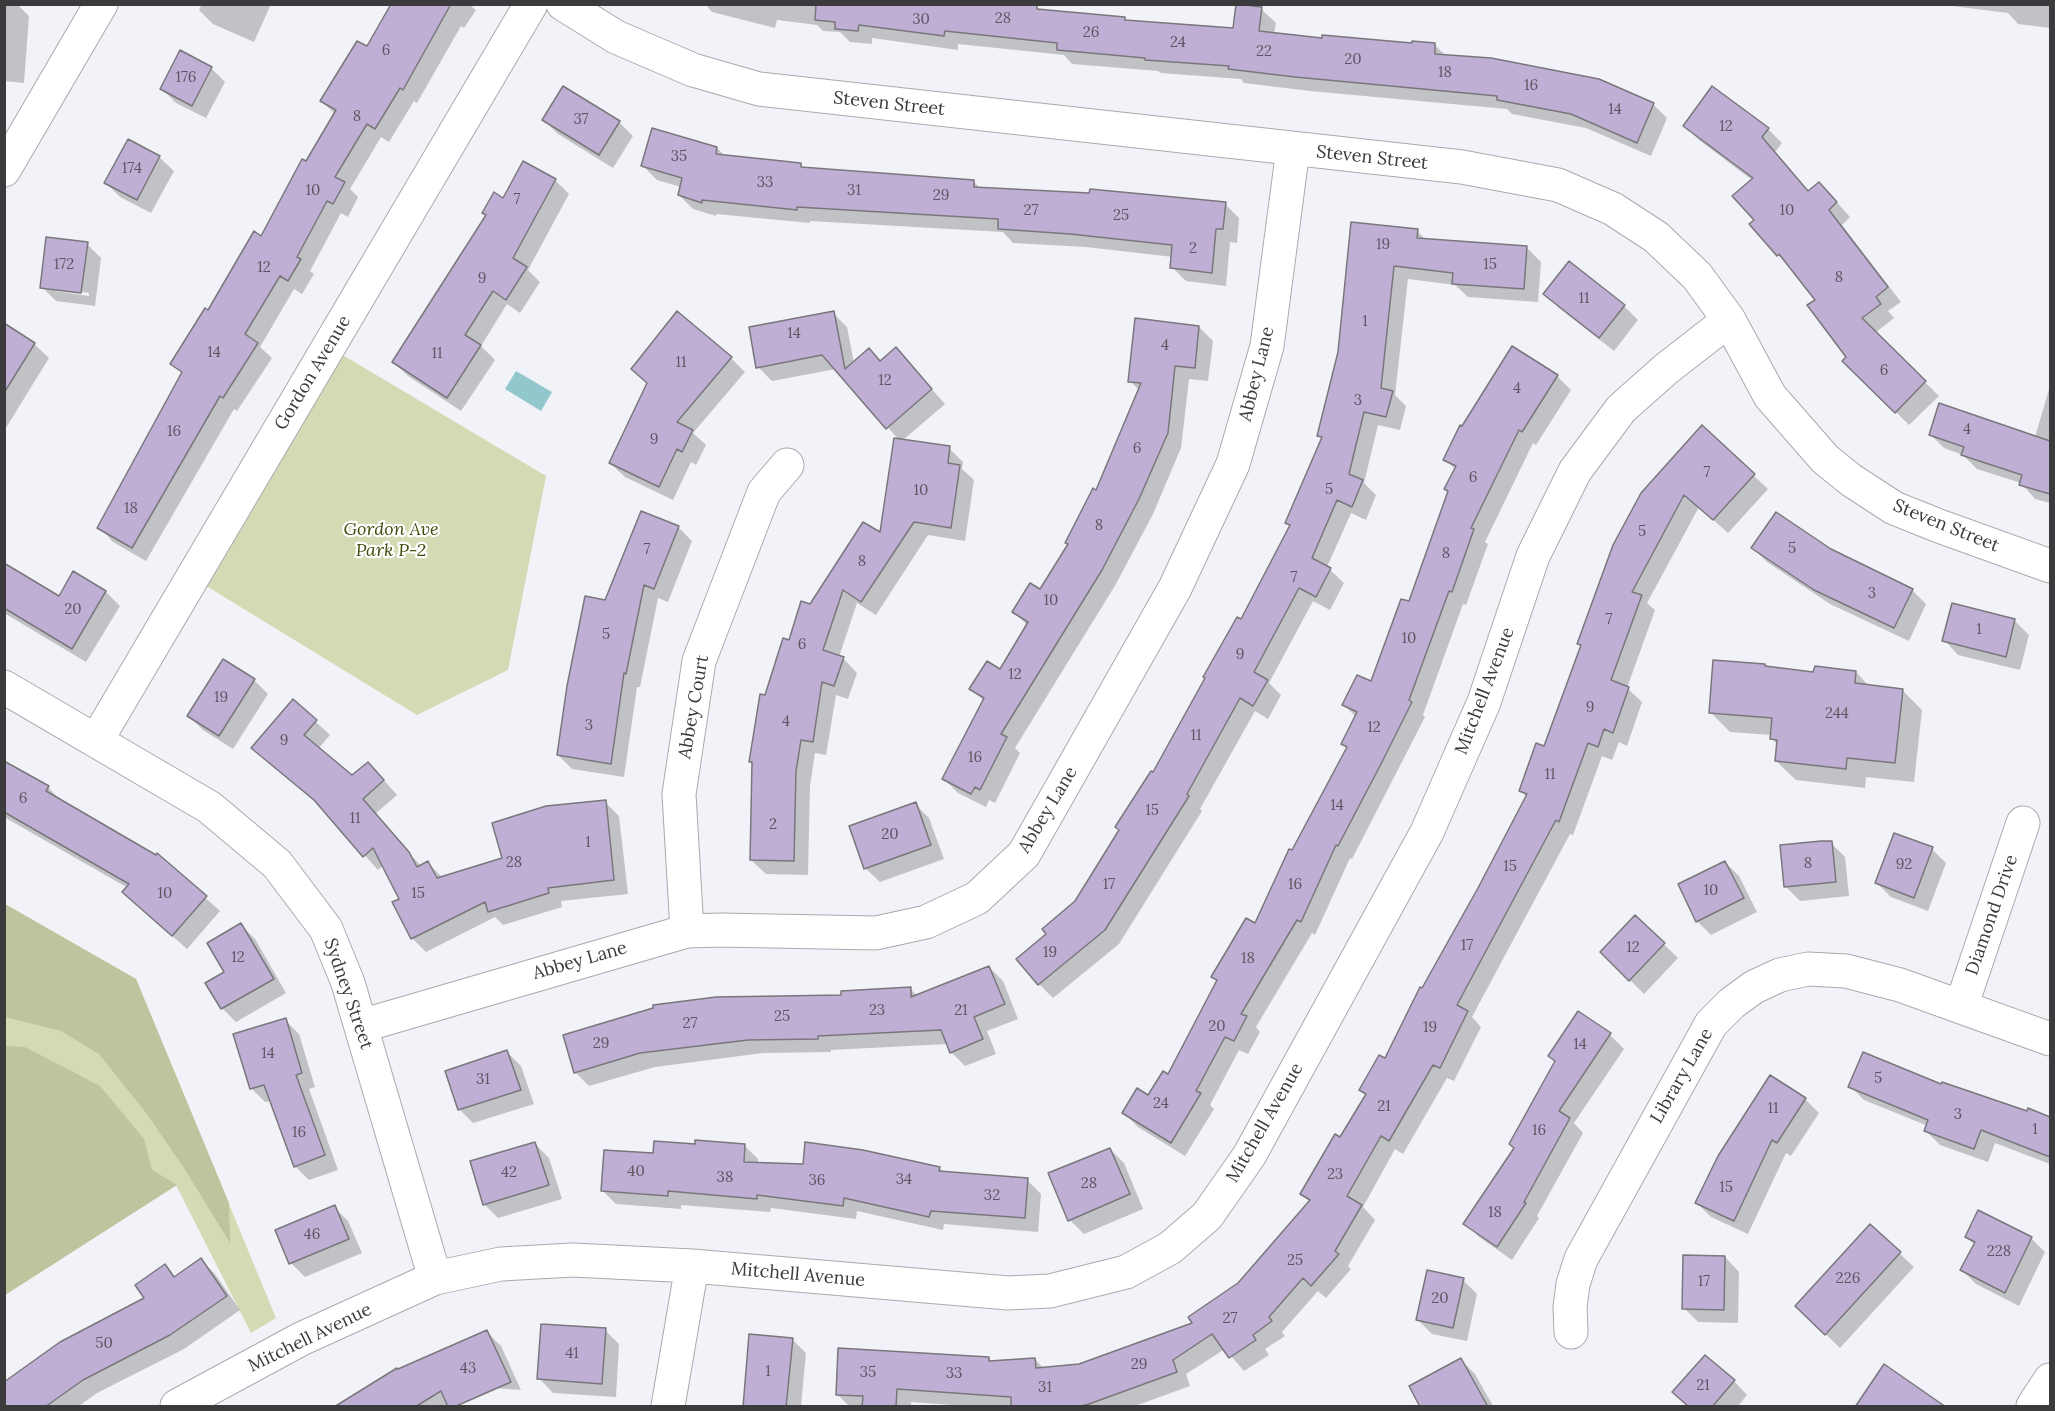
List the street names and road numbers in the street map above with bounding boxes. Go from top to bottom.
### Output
street label: Steven Street [832,87,946,121]
street label: Steven Street [1315,141,1429,175]
street label: Gordon Avenue [270,312,356,434]
street label: Abbey Lane [1235,324,1279,424]
street label: Steven Street [1890,495,2002,557]
street label: Mitchell Avenue [1451,624,1519,758]
street label: Abbey Court [674,653,714,761]
street label: Abbey Lane [1014,763,1082,857]
street label: Diamond Drive [1961,852,2023,978]
street label: Sydney Street [319,936,377,1052]
street label: Abbey Lane [530,937,630,985]
street label: Library Lane [1646,1025,1718,1127]
street label: Mitchell Avenue [1222,1059,1308,1187]
street label: Mitchell Avenue [730,1258,866,1292]
street label: Mitchell Avenue [245,1299,375,1377]

